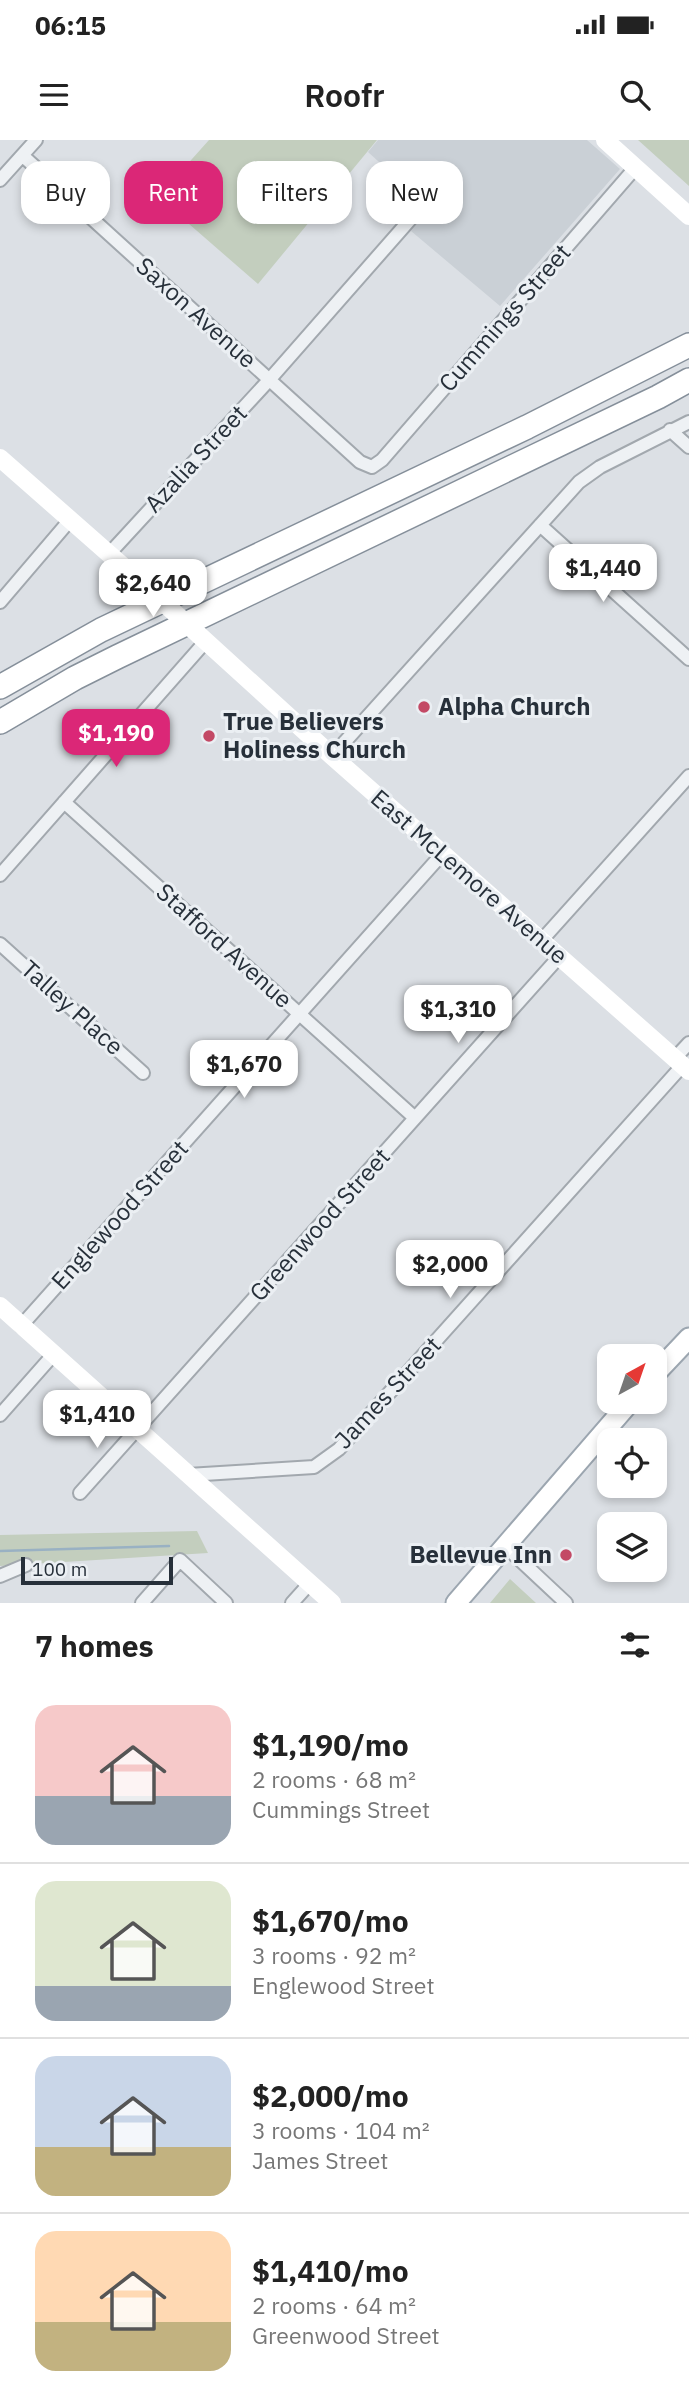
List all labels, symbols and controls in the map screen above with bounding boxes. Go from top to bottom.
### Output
text: 06:15 [35,8,106,42]
text: Roofr [304,74,385,116]
icon: menu [35,76,73,114]
icon: search [616,76,654,114]
chip: Buy [21,161,110,224]
chip: Rent [124,161,223,224]
chip: Filters [237,161,352,224]
chip: New [366,161,463,224]
street label: Cummings Street [431,237,577,398]
street label: Saxon Avenue [130,250,264,375]
street label: Azalia Street [137,398,253,519]
pin: $1,440 [546,545,660,604]
text: $1,440 [565,552,641,582]
pin: $2,640 [96,560,210,619]
text: $2,640 [115,567,191,597]
place label: Alpha Church [438,690,590,722]
marker: Alpha Church [416,699,432,715]
place label: True Believers Holiness Church [223,705,406,765]
pin: $1,190 [59,710,173,769]
text: $1,190 [78,717,154,747]
marker: True Believers Holiness Church [201,728,217,744]
street label: East McLemore Avenue [364,782,575,971]
street label: Stafford Avenue [150,876,299,1015]
street label: Talley Place [15,953,131,1062]
pin: $1,310 [401,986,515,1045]
text: $1,310 [420,993,496,1023]
pin: $1,670 [187,1040,301,1100]
text: $1,670 [206,1048,282,1078]
street label: Englewood Street [44,1133,195,1296]
street label: Greenwood Street [242,1141,397,1308]
pin: $2,000 [393,1240,507,1300]
text: $2,000 [412,1248,488,1278]
street label: James Street [327,1329,448,1455]
north arrow [597,1344,667,1414]
map controls [597,1344,667,1582]
pin: $1,410 [40,1390,154,1450]
text: $1,410 [59,1398,135,1428]
button: locate [597,1428,667,1498]
button: layers [597,1512,667,1582]
place label: Bellevue Inn [410,1538,552,1570]
marker: Bellevue Inn [558,1547,574,1563]
scale bar [21,1554,173,1586]
text: 100 m [32,1557,87,1581]
text: 7 homes [35,1626,154,1665]
icon: filters [616,1626,654,1664]
text: $1,190/mo [252,1725,409,1764]
icon: home [91,1733,175,1817]
text: 2 rooms · 68 m² [252,1764,416,1794]
text: Cummings Street [252,1794,430,1824]
text: $1,670/mo [252,1901,409,1940]
icon: home [91,1909,175,1993]
text: 3 rooms · 92 m² [252,1940,416,1970]
text: Englewood Street [252,1970,435,2000]
text: $2,000/mo [252,2076,409,2115]
icon: home [91,2084,175,2168]
text: 3 rooms · 104 m² [252,2115,430,2145]
text: James Street [252,2145,388,2175]
text: $1,410/mo [252,2251,409,2290]
icon: home [91,2259,175,2343]
text: 2 rooms · 64 m² [252,2290,416,2320]
text: Greenwood Street [252,2320,440,2350]

